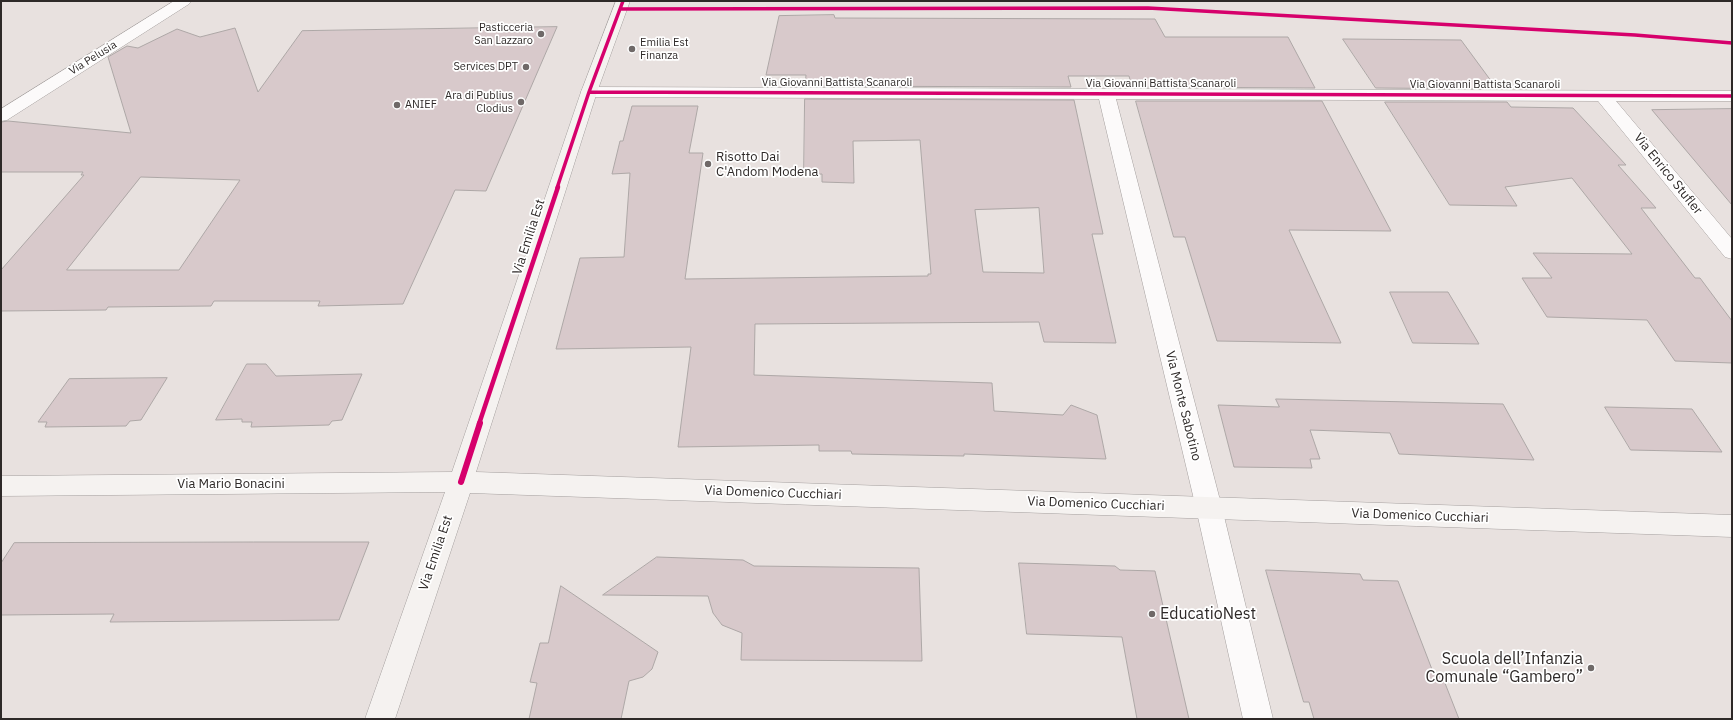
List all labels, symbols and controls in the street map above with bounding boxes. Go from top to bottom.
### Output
place label: Pasticceria San Lazzaro [474,21,533,47]
marker: Pasticceria San Lazzaro [536,29,546,39]
place label: Emilia Est Finanza [640,36,689,62]
street label: Via Pelusia [67,38,119,78]
marker: Emilia Est Finanza [627,44,637,54]
place label: Services DPT [453,60,518,74]
marker: Services DPT [521,62,531,72]
street label: Via Giovanni Battista Scanaroli [762,76,912,90]
street label: Via Giovanni Battista Scanaroli [1086,77,1236,91]
street label: Via Giovanni Battista Scanaroli [1410,78,1560,92]
place label: Ara di Publius Clodius [445,89,513,115]
marker: Ara di Publius Clodius [516,97,526,107]
place label: ANIEF [405,98,437,112]
marker: ANIEF [392,100,402,110]
street label: Via Enrico Stufler [1630,130,1706,218]
place label: Risotto Dai C'Andom Modena [716,149,818,180]
marker: Risotto Dai C'Andom Modena [703,159,713,169]
street label: Via Emilia Est [509,197,549,277]
street label: Via Monte Sabotino [1162,349,1204,463]
street label: Via Mario Bonacini [177,476,285,492]
street label: Via Domenico Cucchiari [704,483,842,503]
street label: Via Domenico Cucchiari [1027,494,1165,514]
street label: Via Domenico Cucchiari [1351,506,1489,526]
street label: Via Emilia Est [416,513,456,593]
place label: EducatioNest [1160,604,1256,624]
marker: EducatioNest [1147,609,1157,619]
place label: Scuola dell’Infanzia Comunale “Gambero” [1425,649,1583,687]
marker: Scuola dell’Infanzia Comunale “Gambero” [1586,663,1596,673]

